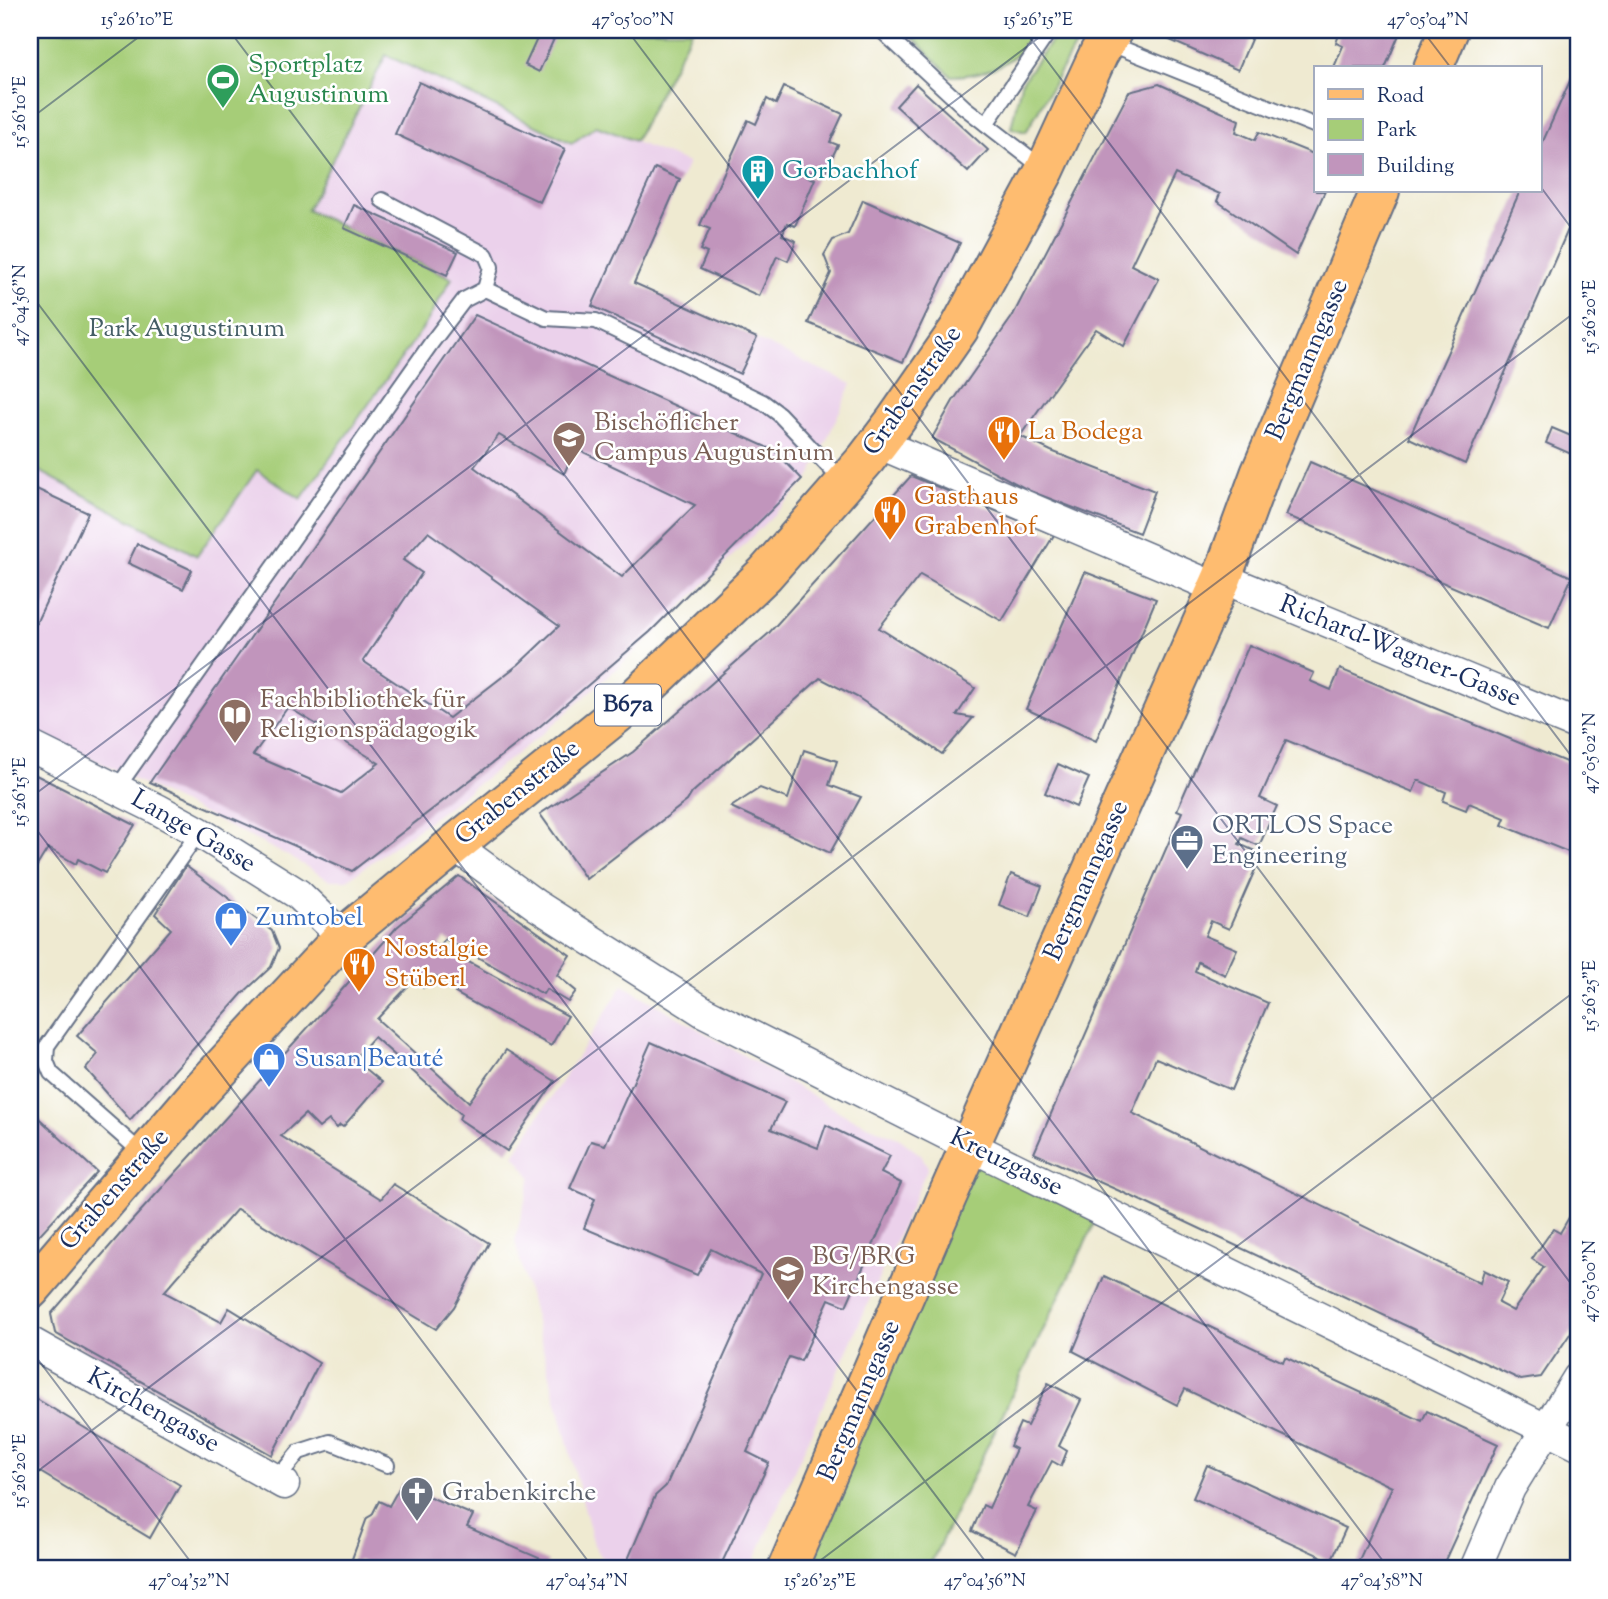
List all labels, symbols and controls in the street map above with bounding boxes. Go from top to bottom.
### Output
text: 15°26'10"E [101,8,173,34]
text: 47°05'00"N [592,8,674,34]
text: 15°26'15"E [1003,8,1073,34]
text: 47°05'04"N [1387,8,1469,34]
place label: Sportplatz Augustinum [248,47,389,114]
sports icon: Sportplatz Augustinum [204,61,242,110]
legend [1314,66,1542,192]
text: 15°26'10"E [8,76,34,148]
text: Road [1377,82,1424,112]
text: Park [1377,116,1418,146]
building icon: Gorbachhof [739,152,777,201]
text: Building [1377,152,1454,182]
place label: Gorbachhof [782,153,919,190]
text: 47°04'56"N [8,264,34,346]
street label: Bergmanngasse [1257,274,1359,446]
text: 15°26'20"E [1578,280,1604,354]
park label: Park Augustinum [89,311,285,348]
street label: Grabenstraße [855,318,971,464]
place label: Bischöflicher Campus Augustinum [594,405,834,472]
restaurant icon: La Bodega [985,413,1023,462]
place label: La Bodega [1028,414,1143,451]
school or university icon: Bischöflicher Campus Augustinum [550,419,588,468]
place label: Gasthaus Grabenhof [914,479,1038,546]
restaurant icon: Gasthaus Grabenhof [871,493,909,542]
street label: Richard-Wagner-Gasse [1274,587,1526,717]
place label: Fachbibliothek für Religionspädagogik [260,682,478,749]
road number: B67a [595,684,661,726]
library icon: Fachbibliothek für Religionspädagogik [216,696,254,745]
text: 47°05'02"N [1578,712,1604,794]
street label: Grabenstraße [448,731,588,855]
text: 15°26'15"E [8,757,34,827]
street label: Lange Gasse [124,781,262,883]
street label: Bergmanngasse [1035,795,1139,967]
place label: ORTLOS Space Engineering [1212,808,1393,875]
office icon: ORTLOS Space Engineering [1168,822,1206,871]
shop icon: Zumtobel [212,899,250,948]
place label: Zumtobel [256,900,363,937]
place label: Nostalgie Stüberl [384,931,489,998]
restaurant icon: Nostalgie Stüberl [340,945,378,994]
text: 15°26'25"E [1578,960,1604,1032]
shop icon: Susan|Beauté [250,1040,288,1089]
place label: Susan|Beauté [294,1041,444,1078]
street label: Kreuzgasse [943,1120,1069,1206]
street label: Grabenstraße [51,1121,179,1259]
place label: BG/BRG Kirchengasse [812,1239,959,1306]
text: 47°05'00"N [1578,1240,1604,1322]
school or university icon: BG/BRG Kirchengasse [769,1253,807,1302]
street label: Bergmanngasse [809,1315,911,1487]
street label: Kirchengasse [80,1359,226,1463]
text: 15°26'20"E [8,1434,34,1508]
church icon: Grabenkirche [398,1474,436,1523]
place label: Grabenkirche [442,1475,596,1512]
text: 47°04'52"N [148,1569,230,1595]
text: 47°04'54"N [546,1569,628,1595]
text: 15°26'25"E [784,1569,856,1595]
text: 47°04'56"N [944,1569,1026,1595]
text: 47°04'58"N [1341,1569,1423,1595]

